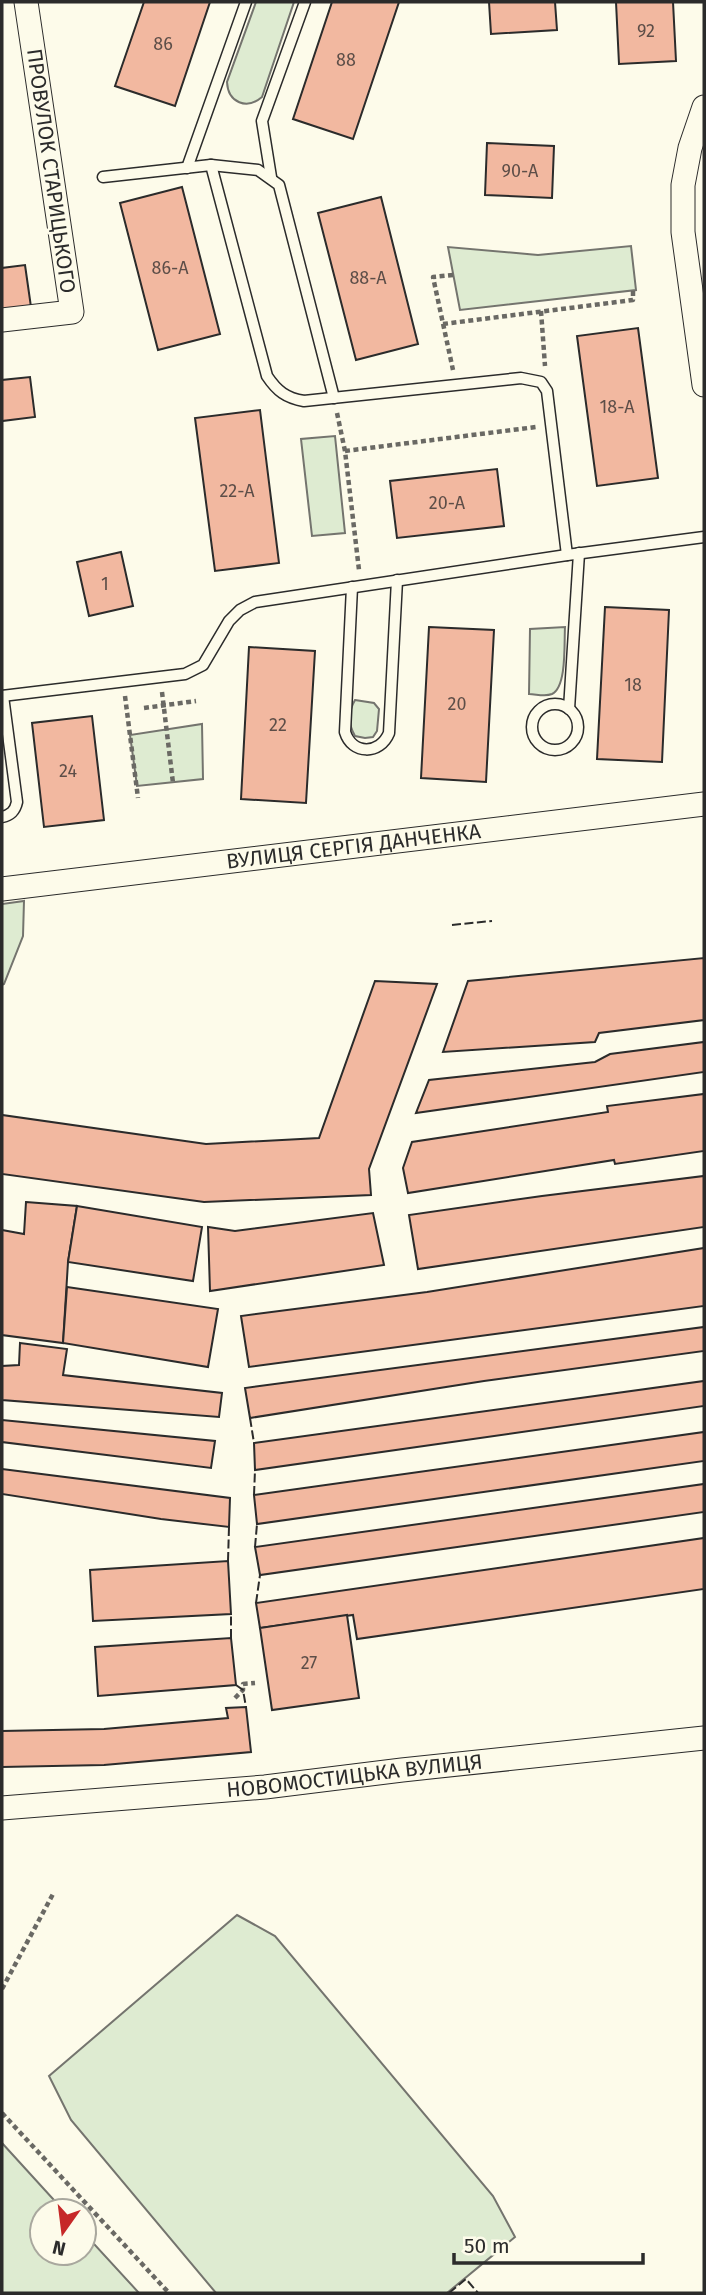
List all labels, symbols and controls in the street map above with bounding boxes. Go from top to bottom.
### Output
house number: 92 [637,20,655,42]
house number: 86 [153,33,173,55]
street label: ПРОВУЛОК СТАРИЦЬКОГО [21,47,81,295]
house number: 88 [336,49,356,71]
house number: 90-А [502,160,539,182]
house number: 86-А [152,257,189,279]
house number: 88-А [349,267,387,289]
house number: 18-А [599,396,635,418]
house number: 22-А [219,480,255,502]
house number: 20-А [429,492,466,514]
house number: 1 [101,573,109,595]
house number: 18 [624,674,642,696]
house number: 20 [448,693,466,715]
house number: 22 [269,714,287,736]
house number: 24 [59,760,77,782]
street label: ВУЛИЦЯ СЕРГІЯ ДАНЧЕНКА [225,818,482,875]
house number: 27 [301,1652,317,1674]
street label: НОВОМОСТИЦЬКА ВУЛИЦЯ [226,1749,484,1803]
north arrow [28,2197,98,2267]
scale bar [454,2222,643,2266]
text: 50 m [464,2233,510,2259]
text: N [50,2235,68,2261]

